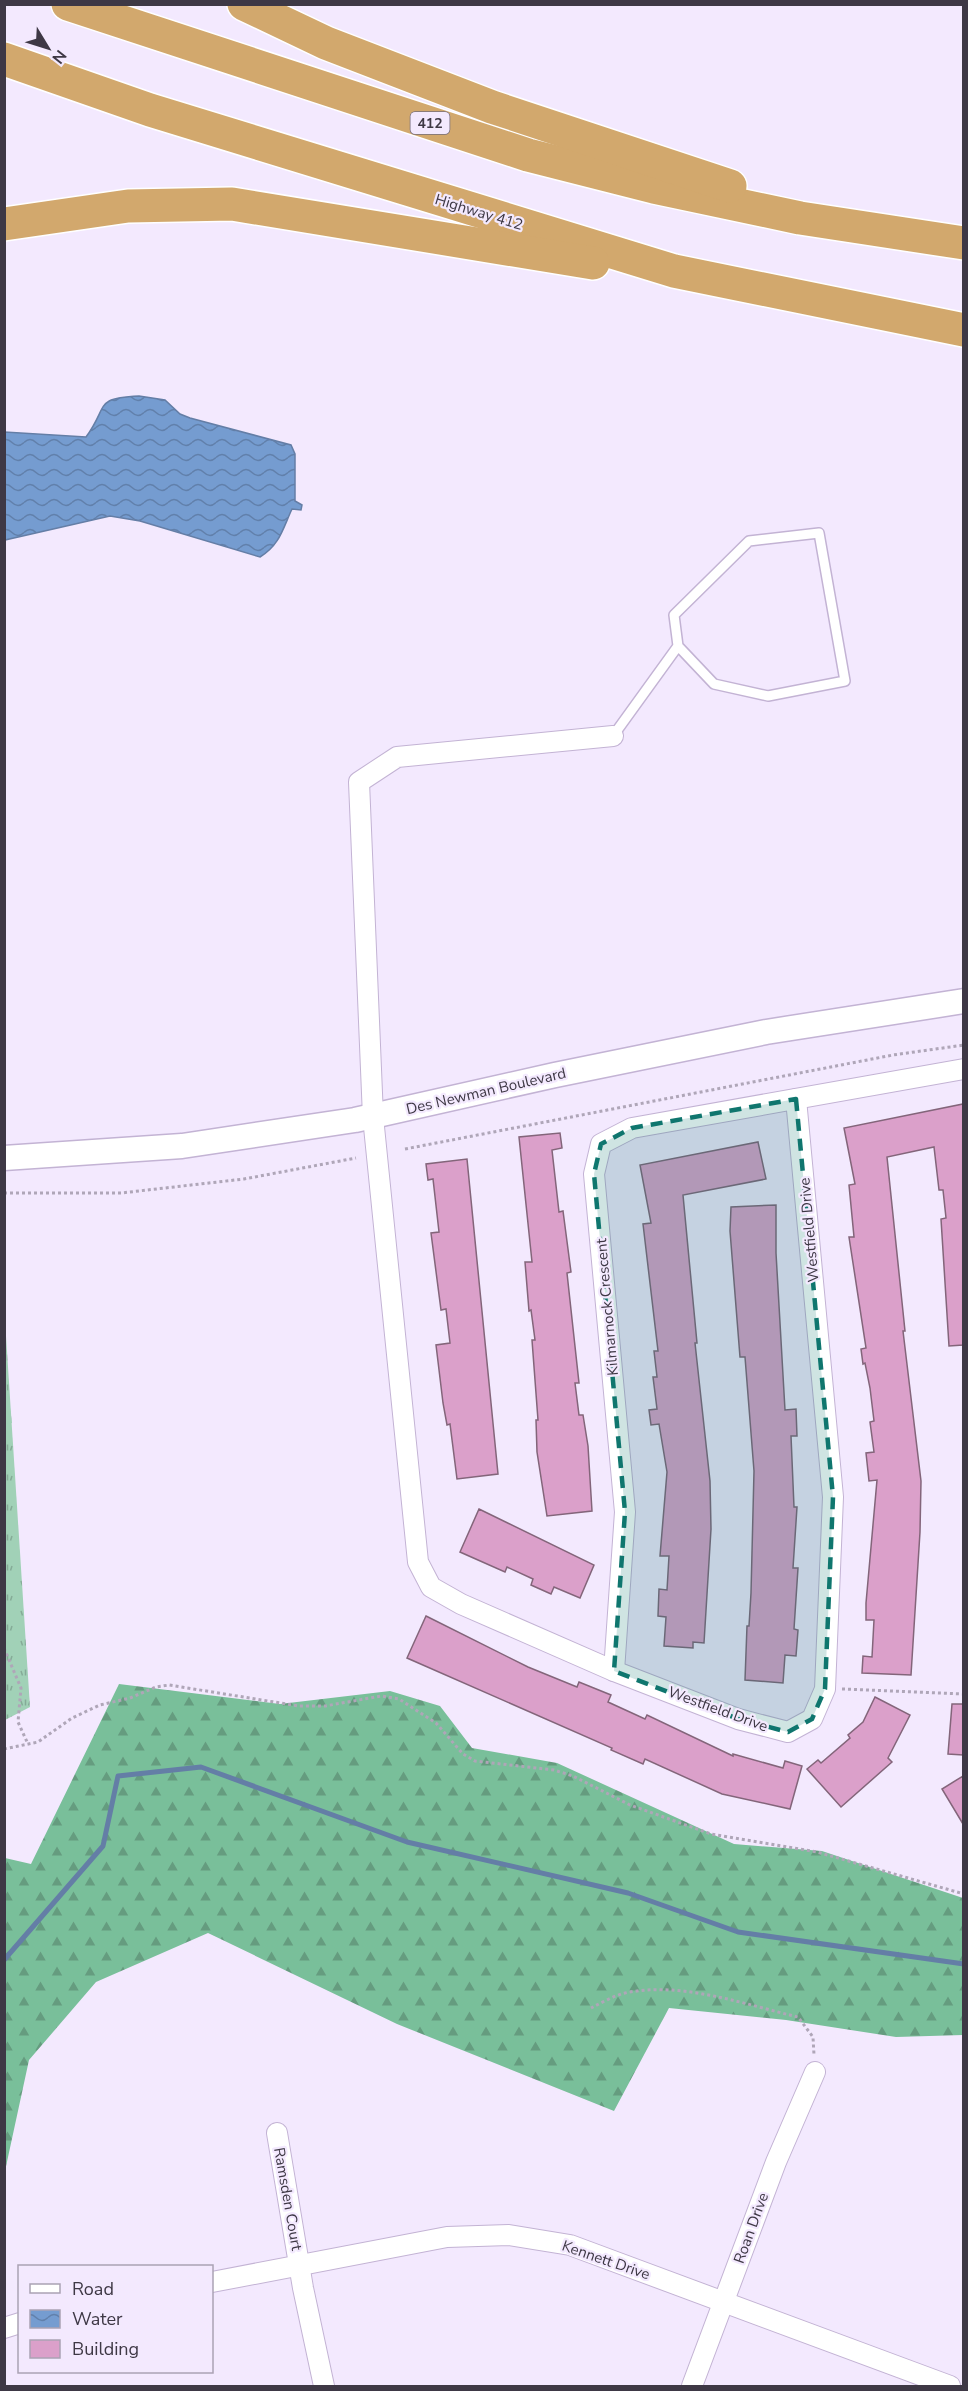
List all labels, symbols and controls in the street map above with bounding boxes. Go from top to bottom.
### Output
north arrow [18,18,78,78]
text: N [47,45,71,68]
road number: 412 [410,112,450,134]
street label: Highway 412 [433,189,525,235]
street label: Des Newman Boulevard [404,1063,568,1119]
street label: Westfield Drive [794,1177,824,1283]
street label: Kilmarnock Crescent [591,1237,623,1376]
street label: Westfield Drive [665,1682,771,1736]
street label: Ramsden Court [269,2146,307,2253]
street label: Roan Drive [729,2190,773,2266]
street label: Kennett Drive [559,2236,653,2284]
legend [18,2265,213,2373]
text: Road [72,2277,114,2301]
text: Water [72,2307,123,2331]
text: Building [72,2337,139,2361]

